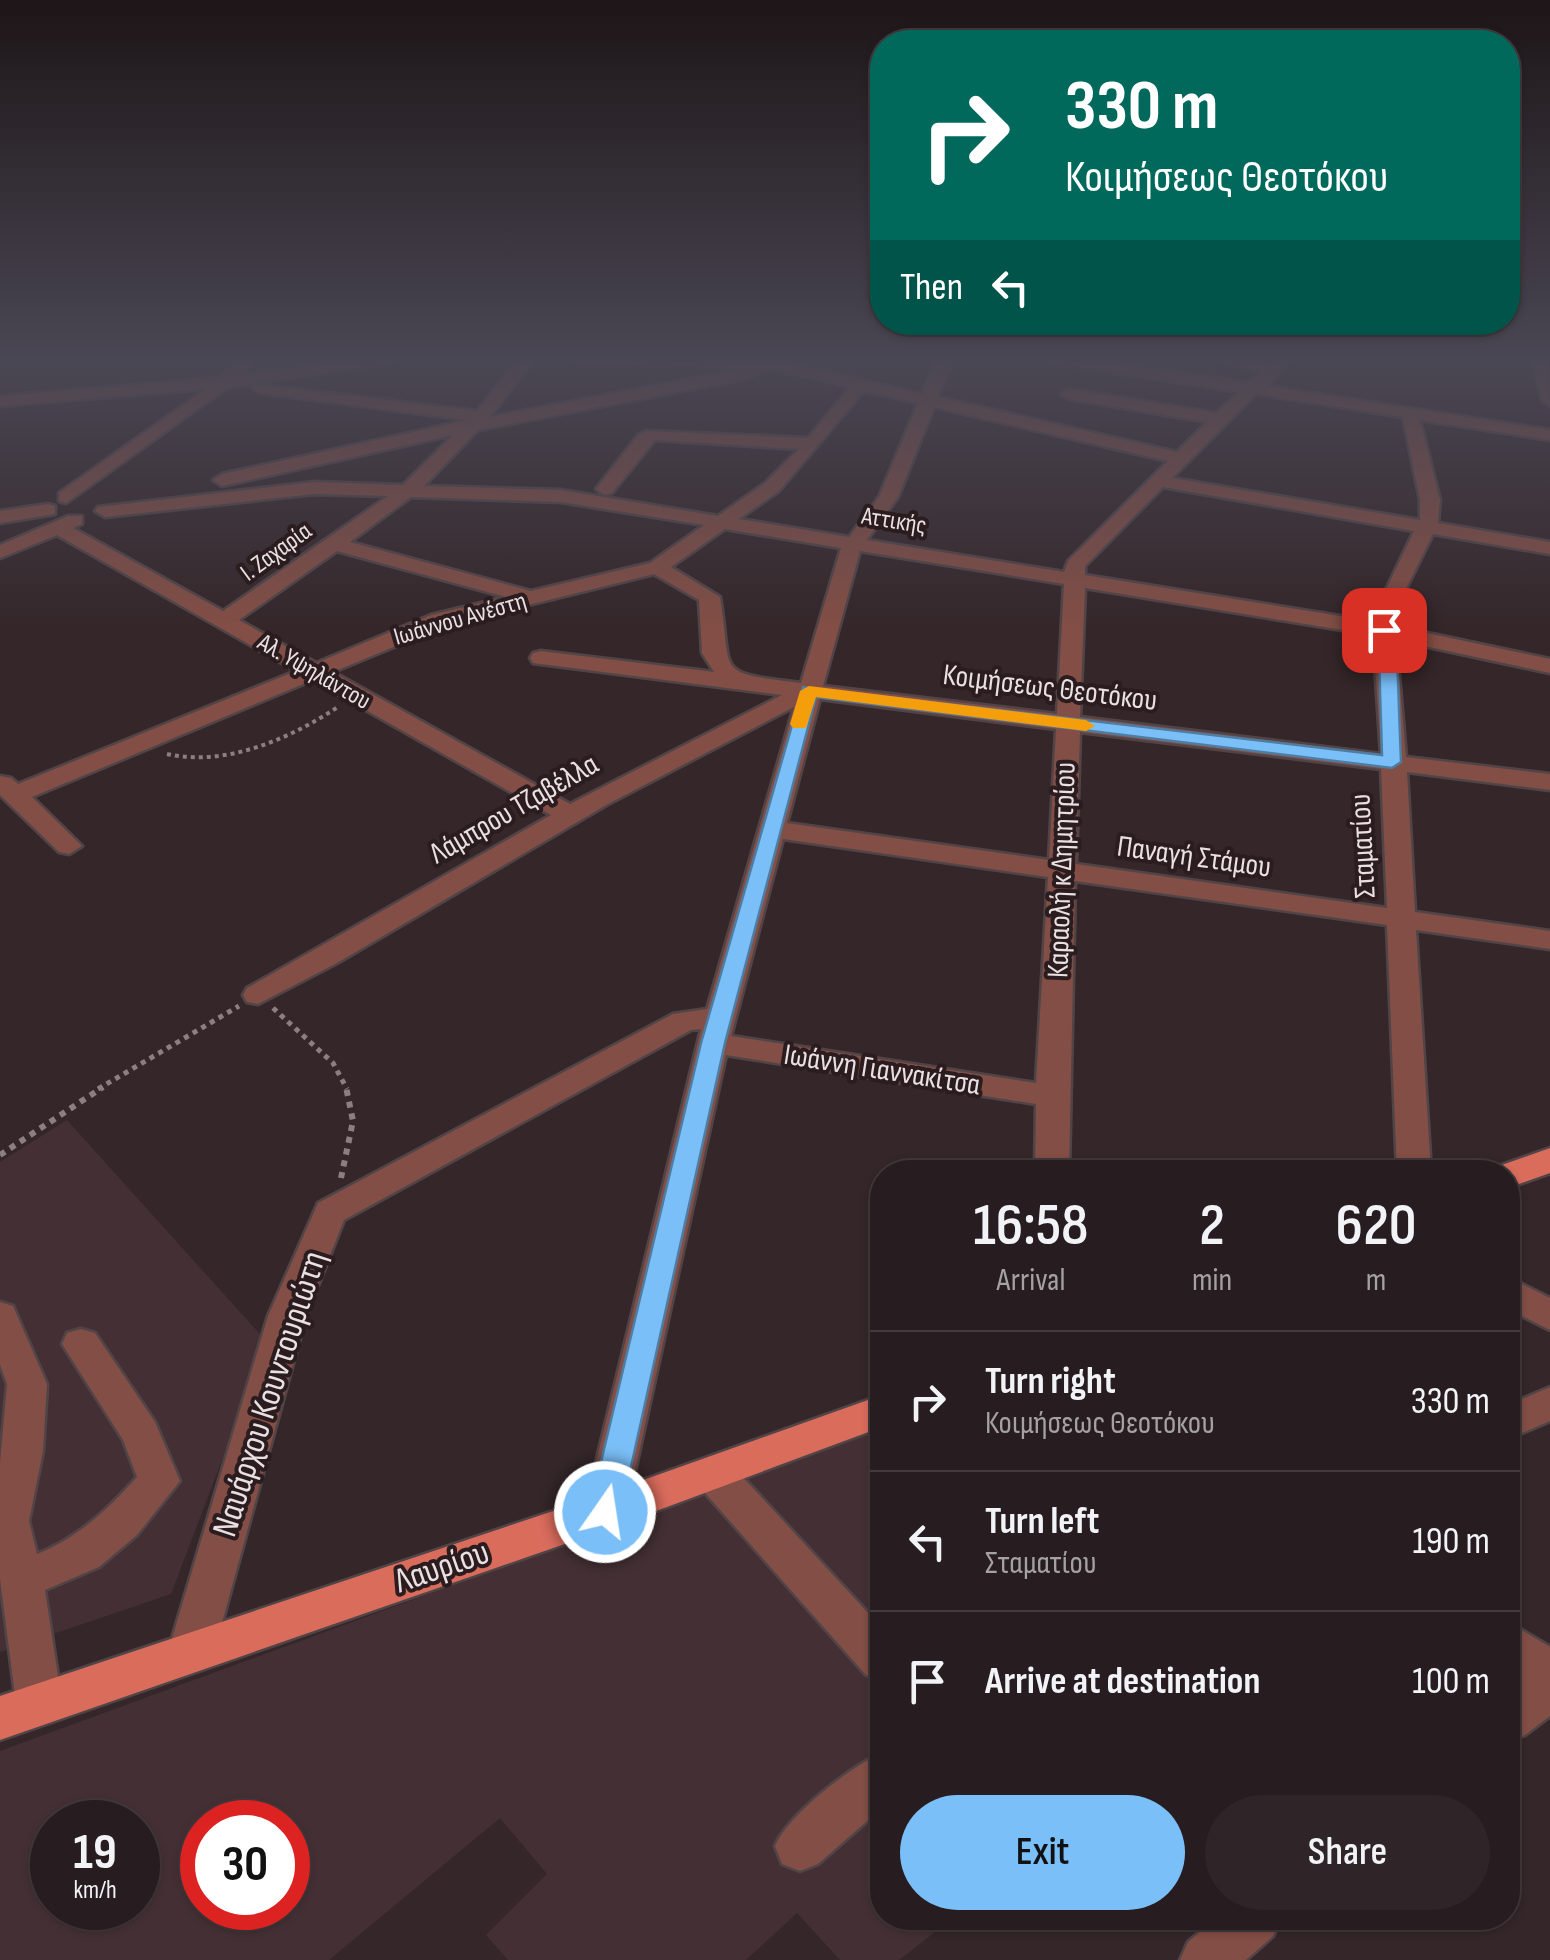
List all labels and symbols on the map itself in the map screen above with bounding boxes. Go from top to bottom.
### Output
street label: Αττικής [858,500,929,541]
street label: Ι. Ζαχαρία [234,516,318,588]
street label: Ιωάννου Ανέστη [390,585,530,653]
pin [1342,588,1427,673]
street label: Αλ. Υψηλάντου [251,627,376,717]
street label: Κοιμήσεως Θεοτόκου [941,657,1159,719]
street label: Λάμπρου Τζαβέλλα [422,746,605,872]
street label: Καραολή κ Δημητρίου [1040,761,1084,979]
street label: Σταματίου [1342,793,1384,899]
street label: Παναγή Στάμου [1115,828,1273,886]
street label: Ιωάννη Γιαννακίτσα [781,1037,983,1103]
street label: Ναυάρχου Κουντουριώτη [204,1246,336,1542]
position arrow [553,1460,657,1564]
street label: Λαυρίου [388,1531,495,1603]
speed limit sign: 30 [180,1800,310,1930]

